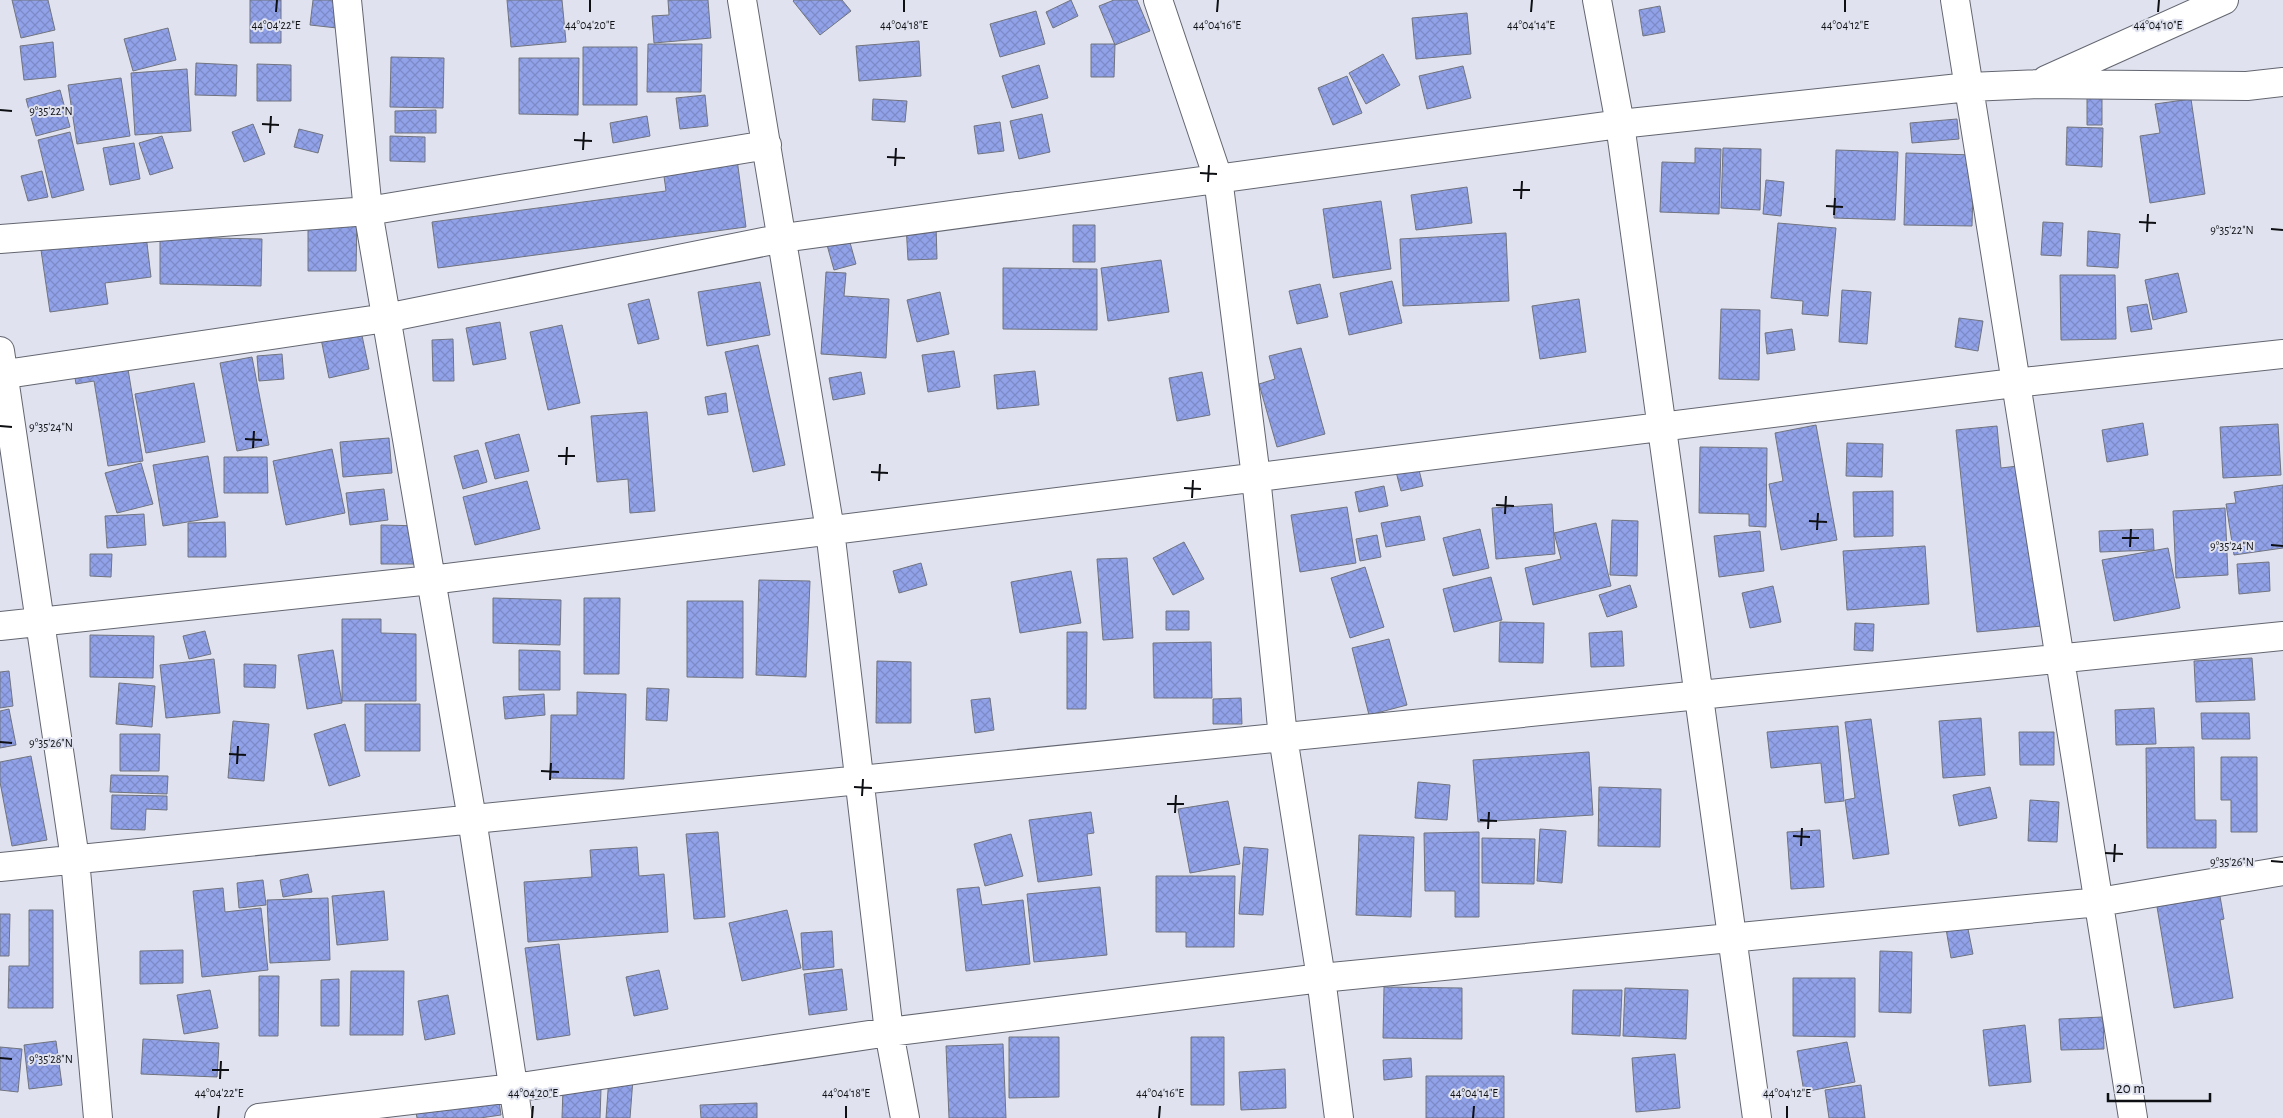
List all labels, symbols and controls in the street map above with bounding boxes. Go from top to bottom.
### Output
text: 44°04'22"E [251,19,301,31]
text: 44°04'20"E [565,19,615,31]
text: 44°04'18"E [880,19,928,31]
text: 44°04'16"E [1193,19,1241,31]
text: 44°04'14"E [1507,19,1555,31]
text: 44°04'12"E [1821,19,1869,31]
text: 44°04'10"E [2134,19,2183,31]
text: 9°35'22"N [29,105,73,117]
text: 9°35'22"N [2210,224,2254,236]
text: 9°35'24"N [29,421,73,433]
text: 9°35'24"N [2210,540,2254,552]
text: 9°35'26"N [29,737,73,749]
text: 9°35'26"N [2210,856,2254,868]
text: 9°35'28"N [29,1053,73,1065]
scale bar [2108,1070,2210,1102]
text: 20 m [2116,1081,2145,1096]
text: 44°04'22"E [194,1087,244,1099]
text: 44°04'20"E [508,1087,558,1099]
text: 44°04'18"E [822,1087,870,1099]
text: 44°04'16"E [1136,1087,1184,1099]
text: 44°04'14"E [1450,1087,1498,1099]
text: 44°04'12"E [1763,1087,1811,1099]

